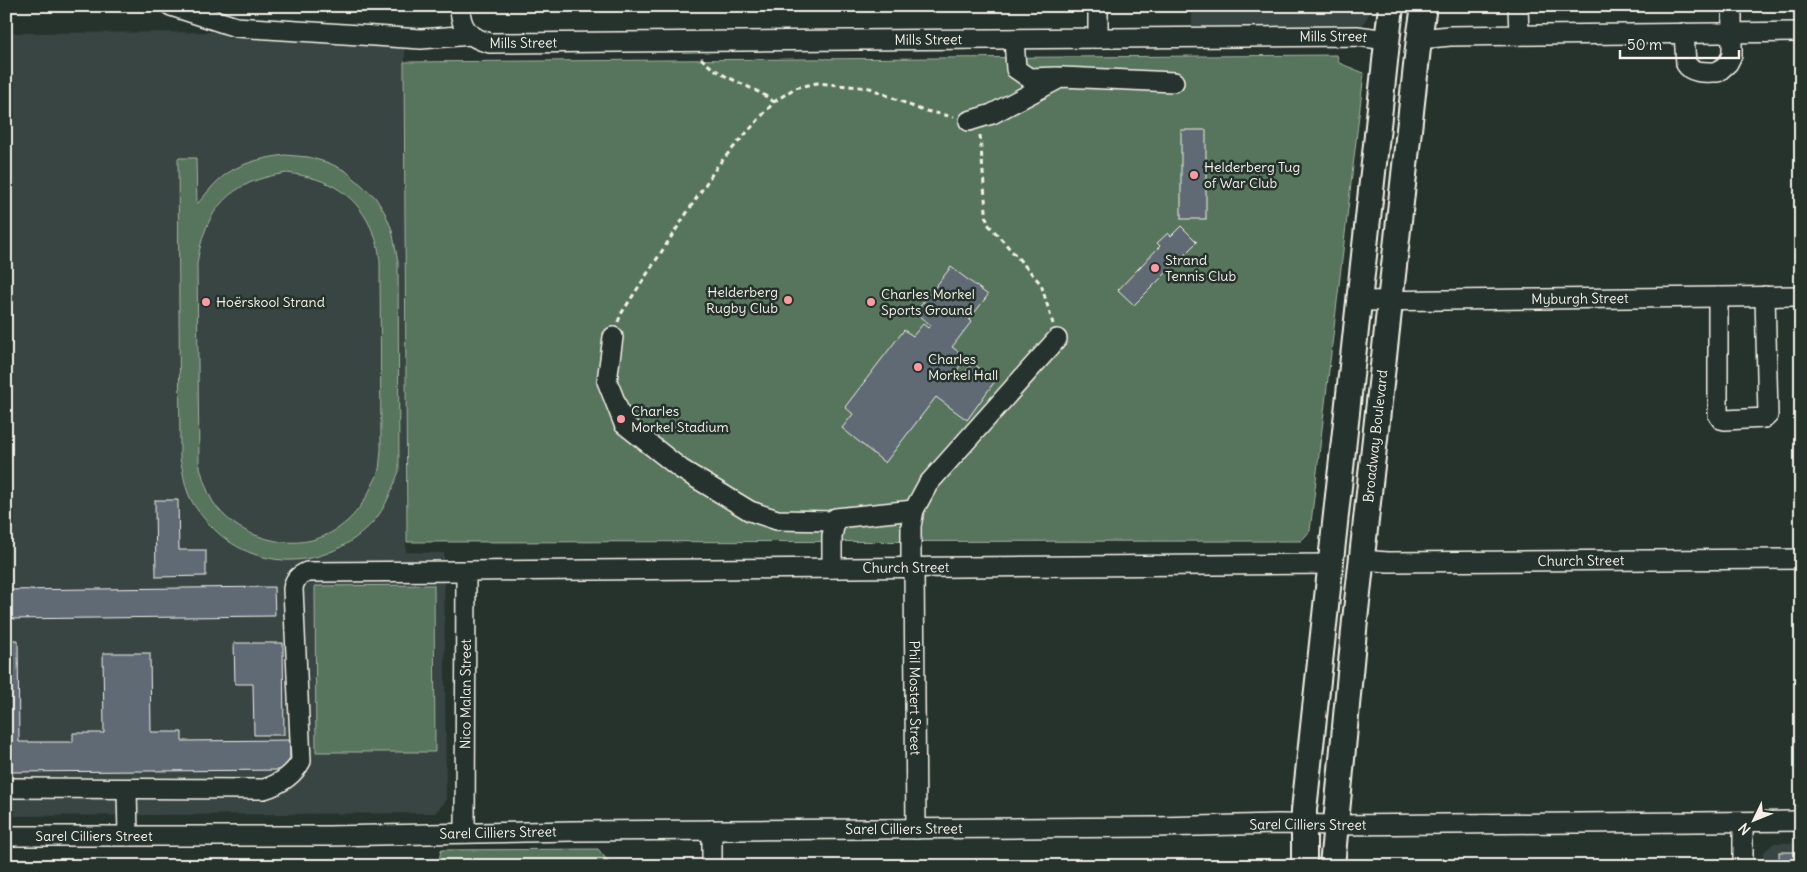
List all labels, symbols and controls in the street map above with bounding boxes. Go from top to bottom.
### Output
street label: Mills Street [1299,27,1369,46]
scale bar [1620,28,1738,60]
street label: Mills Street [894,30,963,49]
street label: Mills Street [489,33,558,52]
text: 50 m [1627,35,1662,54]
place label: Helderberg Tug of War Club [1204,158,1300,192]
marker: Helderberg Tug of War Club [1188,169,1200,181]
place label: Strand Tennis Club [1165,251,1236,285]
marker: Strand Tennis Club [1149,262,1161,274]
place label: Helderberg Rugby Club [706,283,778,317]
place label: Charles Morkel Sports Ground [881,285,975,319]
street label: Myburgh Street [1531,289,1629,308]
place label: Hoërskool Strand [216,293,325,311]
marker: Helderberg Rugby Club [782,294,794,306]
marker: Hoërskool Strand [200,296,212,308]
marker: Charles Morkel Sports Ground [865,296,877,308]
place label: Charles Morkel Hall [928,350,998,384]
marker: Charles Morkel Hall [912,361,924,373]
street label: Broadway Boulevard [1359,369,1392,504]
place label: Charles Morkel Stadium [631,402,729,436]
marker: Charles Morkel Stadium [615,413,627,425]
street label: Church Street [1537,551,1625,570]
street label: Church Street [862,558,950,577]
street label: Nico Malan Street [456,639,475,749]
street label: Phil Mostert Street [906,640,924,756]
north arrow [1730,794,1780,844]
street label: Sarel Cilliers Street [1249,815,1367,834]
street label: Sarel Cilliers Street [845,819,963,838]
text: N [1735,819,1754,839]
street label: Sarel Cilliers Street [439,822,557,843]
street label: Sarel Cilliers Street [35,827,153,845]

